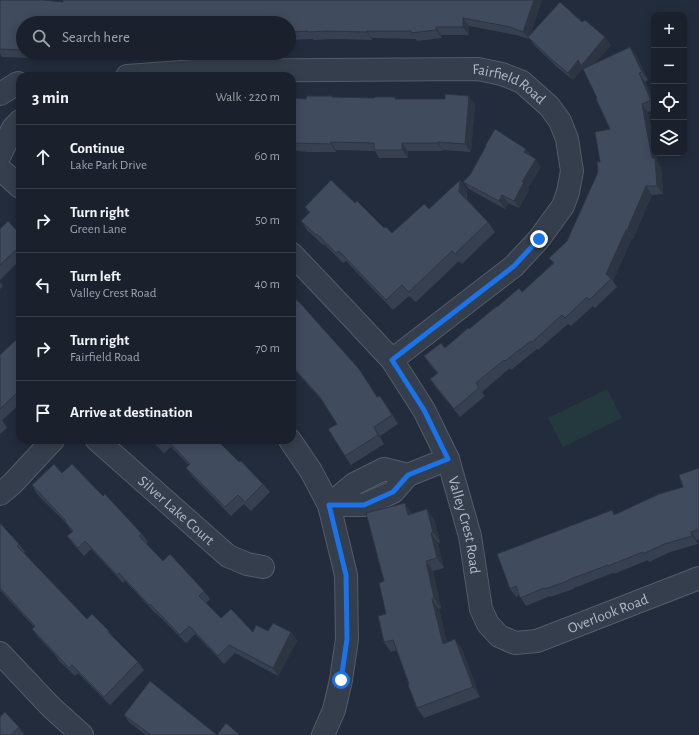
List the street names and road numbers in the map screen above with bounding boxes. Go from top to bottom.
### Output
street label: Fairfield Road [472,62,549,107]
street label: Silver Lake Court [135,473,217,548]
street label: Valley Crest Road [445,475,483,575]
street label: Overlook Road [566,591,651,636]

